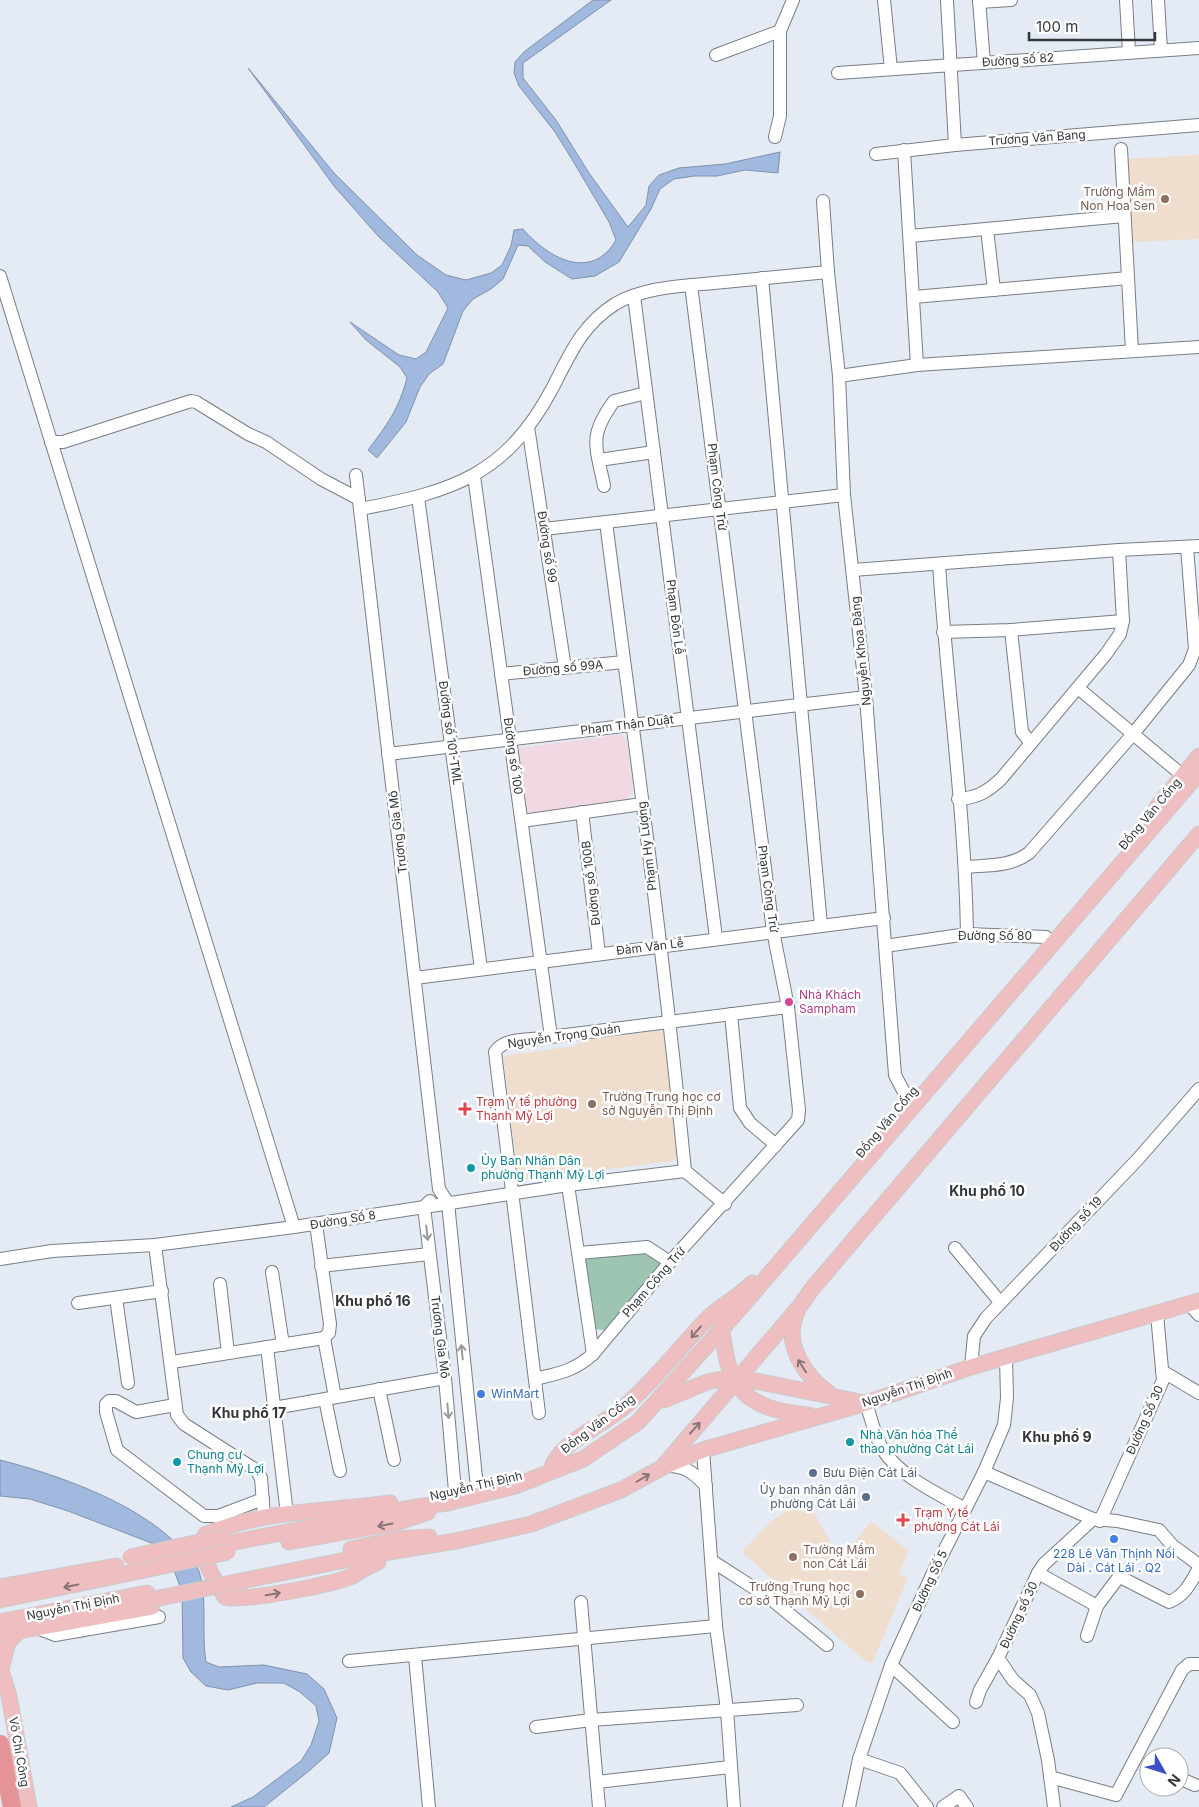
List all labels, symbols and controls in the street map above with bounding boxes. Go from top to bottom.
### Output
scale bar [1029,10,1155,42]
text: 100 m [1036,17,1078,36]
street label: Đường số 82 [981,49,1055,70]
street label: Trương Văn Bang [988,127,1086,148]
place label: Trường Mầm Non Hoa Sen [1080,184,1155,213]
marker: Trường Mầm Non Hoa Sen [1159,193,1171,205]
street label: Phạm Công Trứ [705,442,730,532]
street label: Đường số 99 [534,510,561,584]
street label: Phạm Đôn Lễ [663,579,688,655]
street label: Nguyễn Khoa Đăng [847,596,874,706]
street label: Đường số 99A [522,657,604,678]
street label: Đường số 101-TML [436,680,465,786]
street label: Phạm Thận Duật [579,711,674,738]
street label: Đường số 100 [501,716,526,795]
street label: Đồng Văn Cống [1115,775,1184,853]
street label: Trương Gia Mô [385,790,410,874]
street label: Phạm Hy Lượng [634,801,659,892]
street label: Đường số 100B [578,840,603,926]
street label: Phạm Công Trứ [755,844,782,934]
street label: Đường Số 80 [958,928,1032,943]
street label: Đàm Văn Lễ [615,935,685,958]
place label: Nhà Khách Sampham [799,987,861,1016]
marker: Nhà Khách Sampham [783,996,795,1008]
street label: Nguyễn Trọng Quản [506,1020,621,1051]
street label: Đồng Văn Cống [852,1083,921,1161]
place label: Trường Trung học cơ sở Nguyễn Thị Định [602,1089,721,1118]
place label: Trạm Y tế phường Thạnh Mỹ Lợi [476,1094,577,1123]
marker: Trường Trung học cơ sở Nguyễn Thị Định [586,1098,598,1110]
marker: Trạm Y tế phường Thạnh Mỹ Lợi [458,1102,472,1116]
place label: Ủy Ban Nhân Dân phường Thạnh Mỹ Lợi [481,1153,605,1182]
marker: Ủy Ban Nhân Dân phường Thạnh Mỹ Lợi [465,1162,477,1174]
district label: Khu phố 10 [949,1182,1025,1199]
street label: Đường số 19 [1046,1193,1105,1254]
street label: Đường Số 8 [309,1207,377,1232]
one-way arrow [422,1224,432,1240]
street label: Phạm Công Trứ [619,1243,689,1320]
district label: Khu phố 16 [335,1292,411,1309]
street label: Trương Gia Mô [428,1295,453,1379]
one-way arrow [690,1325,701,1338]
one-way arrow [457,1344,467,1360]
one-way arrow [797,1360,807,1374]
street label: Nguyễn Thị Định [860,1365,954,1410]
street label: Đường Số 30 [1123,1383,1166,1457]
place label: WinMart [491,1386,539,1401]
marker: WinMart [475,1388,487,1400]
street label: Đồng Văn Cống [558,1391,638,1456]
one-way arrow [443,1403,453,1419]
district label: Khu phố 17 [212,1404,286,1421]
one-way arrow [690,1421,701,1434]
place label: Nhà Văn hóa Thể thao phường Cát Lái [860,1427,974,1456]
district label: Khu phố 9 [1022,1428,1092,1445]
marker: Nhà Văn hóa Thể thao phường Cát Lái [844,1436,856,1448]
place label: Chung cư Thạnh Mỹ Lợi [187,1447,264,1476]
marker: Chung cư Thạnh Mỹ Lợi [171,1456,183,1468]
place label: Bưu Điện Cát Lái [823,1465,917,1480]
marker: Bưu Điện Cát Lái [807,1467,819,1479]
street label: Nguyễn Thị Định [428,1468,524,1503]
one-way arrow [635,1473,650,1482]
place label: Ủy ban nhân dân phường Cát Lái [760,1482,856,1511]
marker: Ủy ban nhân dân phường Cát Lái [860,1491,872,1503]
place label: Trạm Y tế phường Cát Lái [914,1505,1000,1534]
marker: Trạm Y tế phường Cát Lái [896,1513,910,1527]
one-way arrow [377,1521,393,1530]
marker: 228 Lê Văn Thịnh Nối Dài . Cát Lái . Q2 [1108,1533,1120,1545]
place label: Trường Mầm non Cát Lái [803,1542,875,1571]
place label: 228 Lê Văn Thịnh Nối Dài . Cát Lái . Q2 [1053,1546,1175,1575]
street label: Đường Số 5 [909,1548,950,1614]
marker: Trường Mầm non Cát Lái [787,1551,799,1563]
place label: Trường Trung học cơ sở Thạnh Mỹ Lợi [739,1579,850,1608]
street label: Đường số 30 [996,1579,1041,1651]
one-way arrow [63,1582,79,1591]
marker: Trường Trung học cơ sở Thạnh Mỹ Lợi [854,1588,866,1600]
one-way arrow [265,1589,281,1598]
street label: Nguyễn Thị Định [25,1590,121,1623]
street label: Võ Chí Công [6,1716,33,1788]
north arrow [1139,1747,1189,1797]
text: N [1165,1771,1184,1790]

